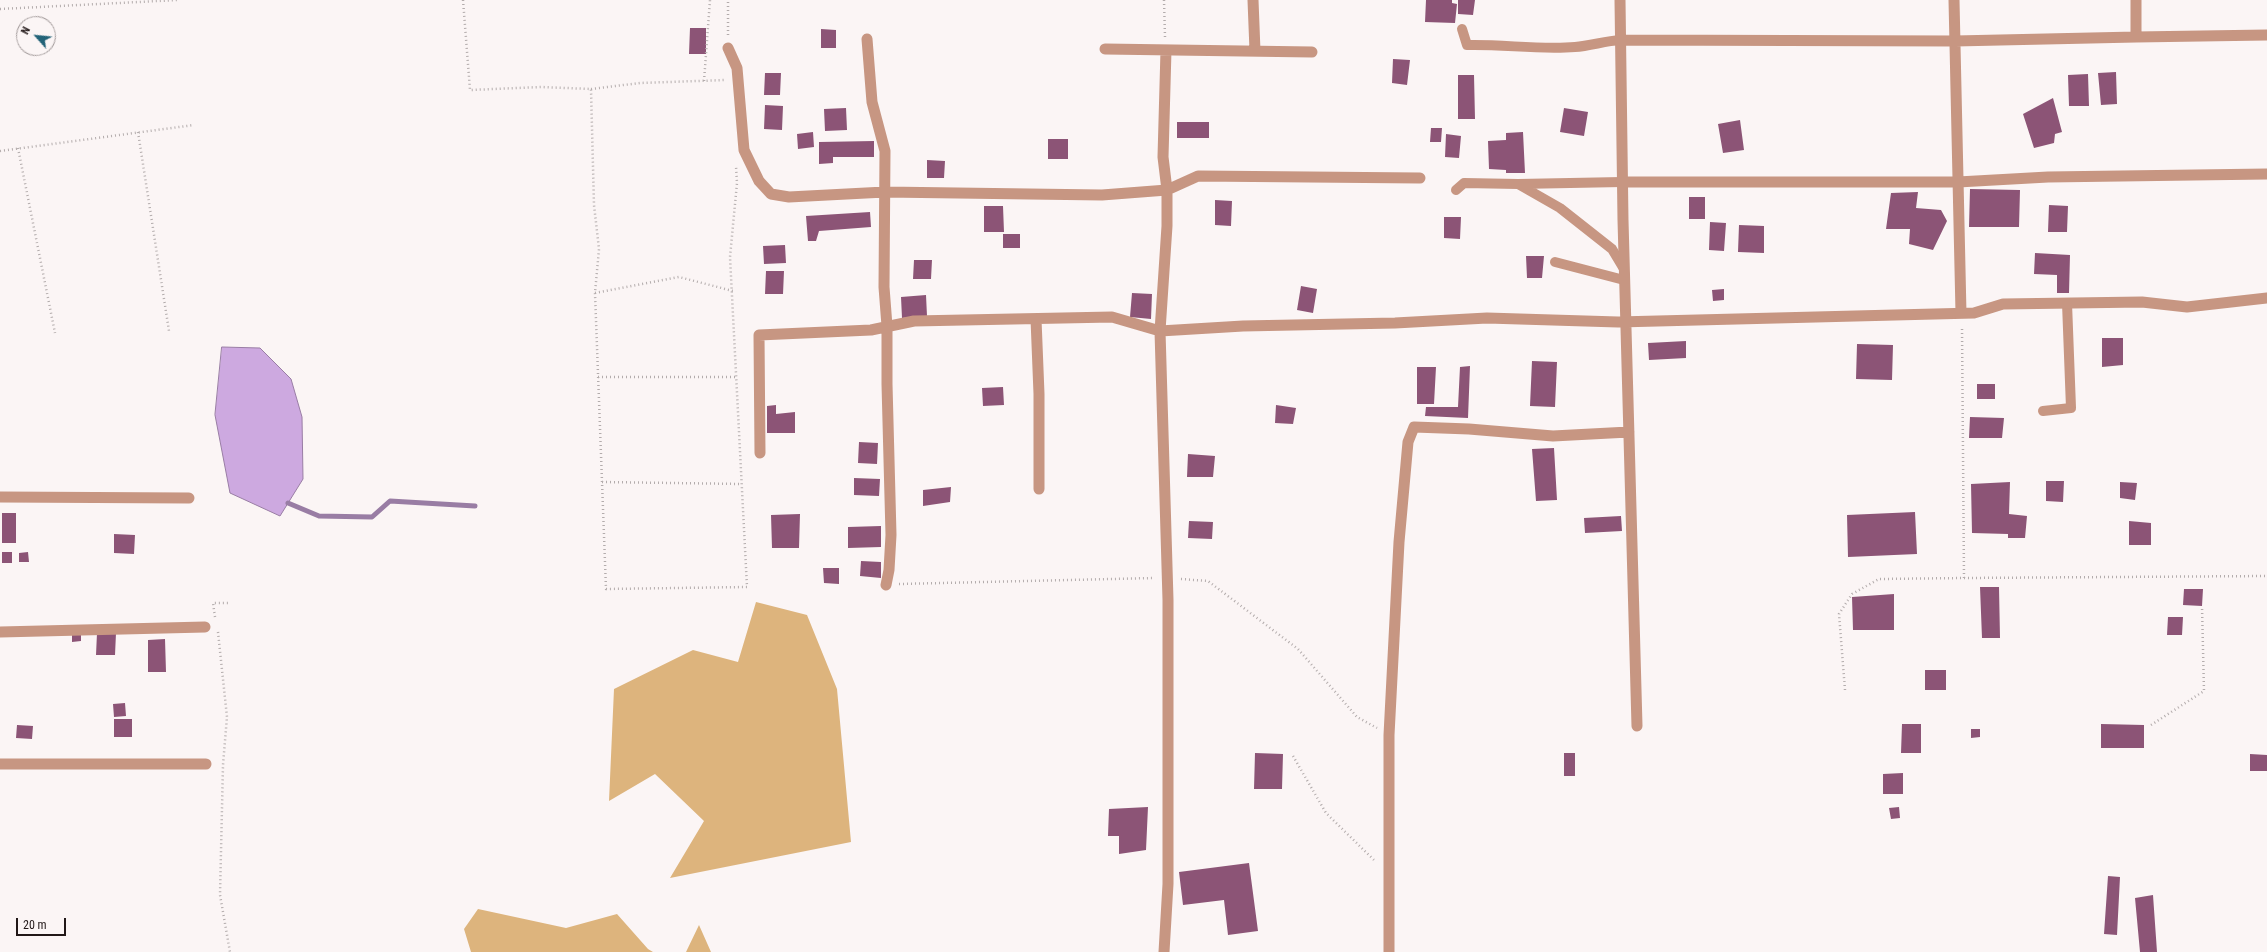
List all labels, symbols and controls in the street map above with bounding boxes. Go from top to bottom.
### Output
north arrow [16,16,56,56]
text: N [18,25,33,37]
scale bar [18,910,68,936]
text: 20 m [23,918,47,932]

